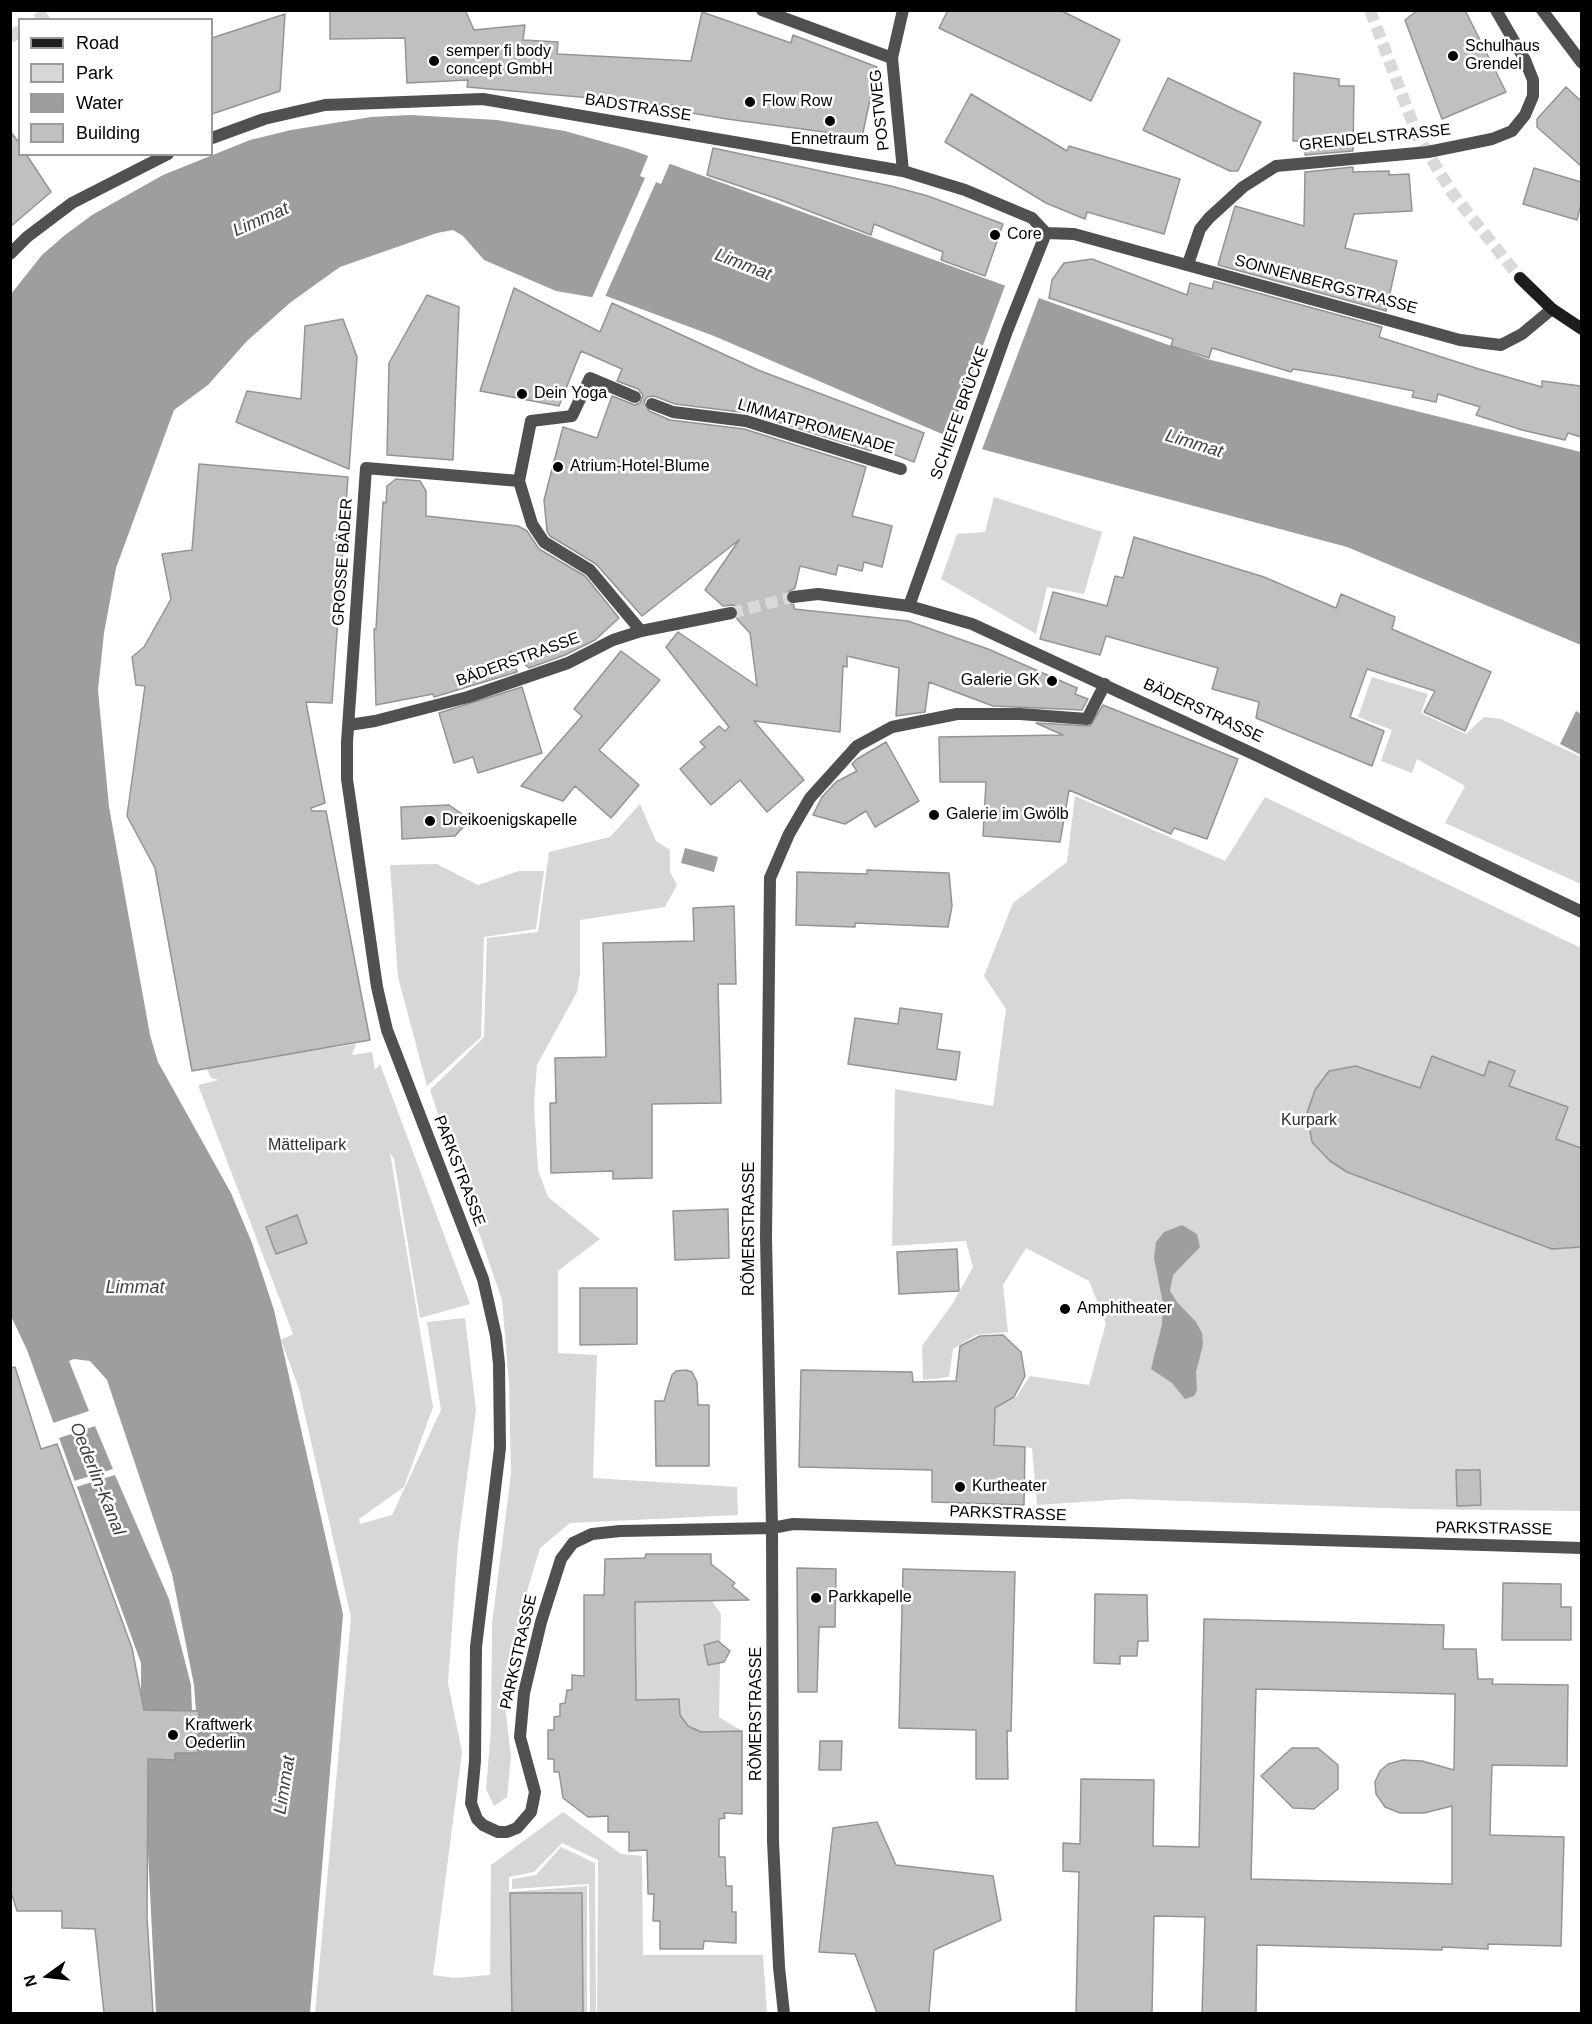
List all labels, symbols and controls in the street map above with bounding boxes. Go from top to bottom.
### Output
legend [18,18,213,156]
text: Road [76,33,119,53]
place label: Schulhaus Grendel [1465,37,1540,75]
place label: semper fi body concept GmbH [446,42,553,80]
marker: Schulhaus Grendel [1446,49,1460,63]
marker: semper fi body concept GmbH [427,54,441,68]
text: Park [76,63,113,83]
street label: POSTWEG [866,68,894,152]
street label: BADSTRASSE [583,90,693,126]
place label: Flow Row [762,92,832,112]
text: Water [76,93,123,113]
marker: Flow Row [743,95,757,109]
marker: Ennetraum [823,114,837,128]
street label: GRENDELSTRASSE [1298,121,1452,155]
text: Building [76,123,140,143]
place label: Ennetraum [791,130,869,150]
water label: Limmat [230,198,292,242]
place label: Core [1007,225,1042,245]
marker: Core [988,228,1002,242]
water label: Limmat [712,244,774,286]
street label: SONNENBERGSTRASSE [1232,251,1420,319]
street label: SCHIEFE BRÜCKE [927,344,993,482]
place label: Dein Yoga [534,384,607,404]
marker: Dein Yoga [515,387,529,401]
street label: LIMMATPROMENADE [735,395,897,459]
water label: Limmat [1163,425,1225,463]
place label: Atrium-Hotel-Blume [570,457,710,477]
marker: Atrium-Hotel-Blume [551,460,565,474]
street label: GROSSE BÄDER [329,497,357,627]
street label: BÄDERSTRASSE [454,629,582,691]
place label: Galerie GK [961,671,1040,691]
marker: Galerie GK [1045,674,1059,688]
street label: BÄDERSTRASSE [1140,675,1266,747]
place label: Galerie im Gwölb [946,805,1069,825]
marker: Galerie im Gwölb [927,808,941,822]
place label: Dreikoenigskapelle [442,811,577,831]
marker: Dreikoenigskapelle [423,814,437,828]
park label: Kurpark [1281,1111,1337,1131]
street label: PARKSTRASSE [429,1113,489,1229]
park label: Mättelipark [268,1136,346,1156]
street label: RÖMERSTRASSE [740,1162,760,1296]
water label: Limmat [105,1277,165,1299]
place label: Amphitheater [1077,1299,1172,1319]
marker: Amphitheater [1058,1302,1072,1316]
water label: Oederlin-Kanal [64,1419,130,1539]
place label: Kurtheater [972,1477,1047,1497]
marker: Kurtheater [953,1480,967,1494]
street label: PARKSTRASSE [949,1502,1067,1526]
street label: PARKSTRASSE [1435,1518,1553,1540]
place label: Parkkapelle [828,1588,912,1608]
marker: Parkkapelle [809,1591,823,1605]
street label: PARKSTRASSE [496,1593,542,1711]
street label: RÖMERSTRASSE [747,1647,767,1781]
place label: Kraftwerk Oederlin [185,1716,253,1754]
marker: Kraftwerk Oederlin [166,1728,180,1742]
water label: Limmat [270,1754,300,1816]
north arrow [18,1946,78,2006]
text: N [20,1973,40,1989]

